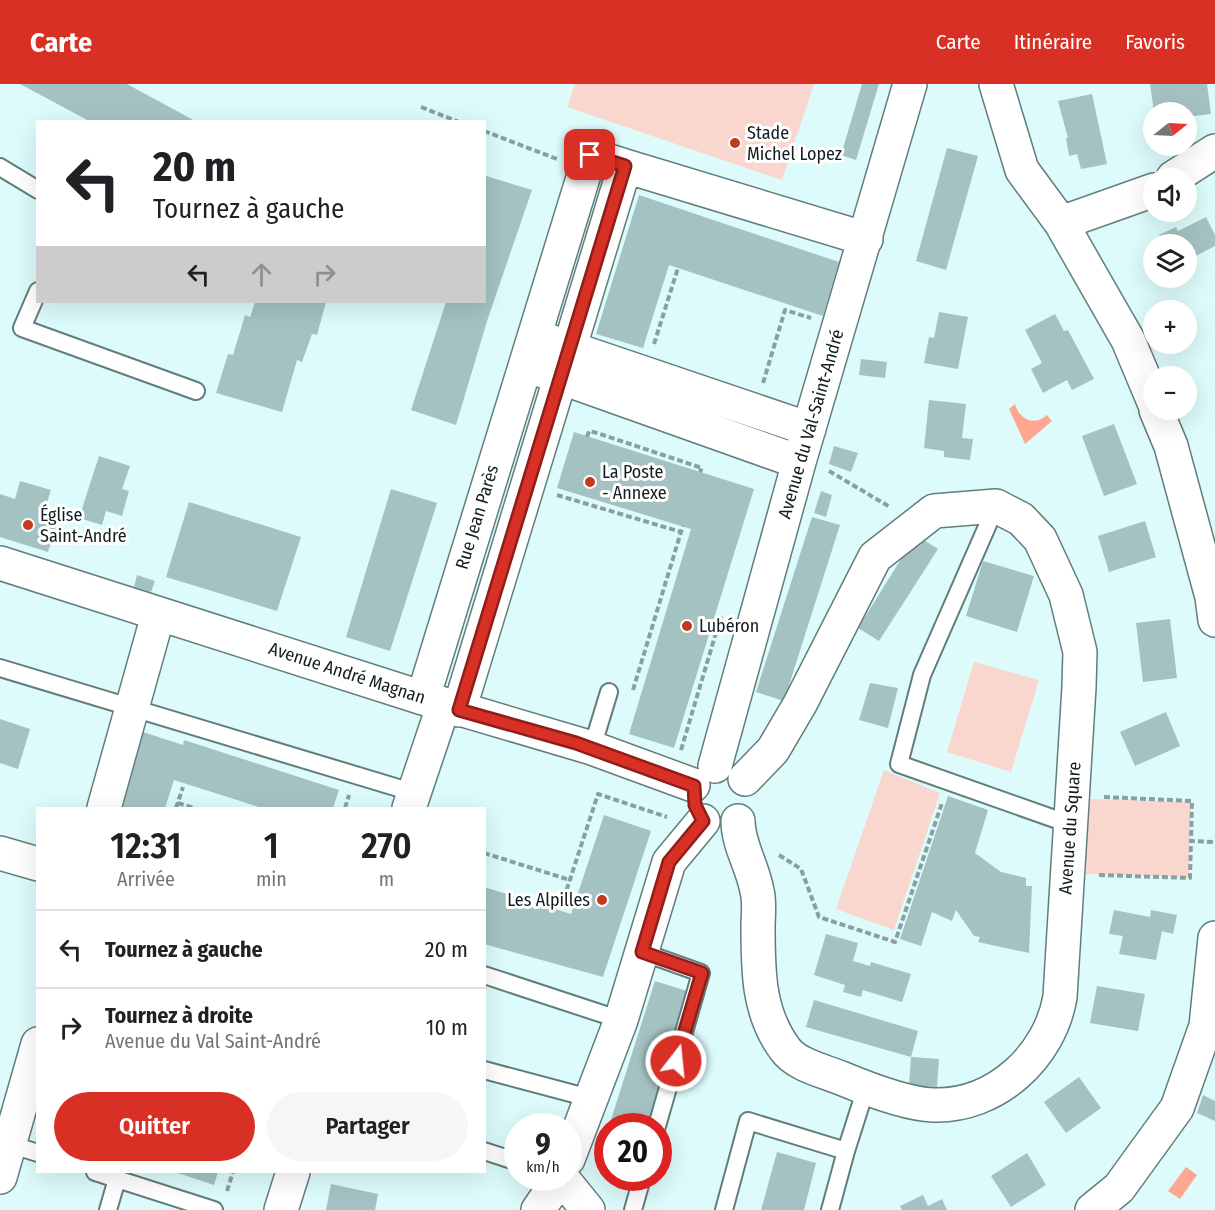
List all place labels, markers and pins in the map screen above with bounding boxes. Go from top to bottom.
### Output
place label: Stade Michel Lopez [747,122,842,165]
pin [564,129,615,180]
marker: Stade Michel Lopez [728,136,742,150]
place label: La Poste - Annexe [602,461,667,504]
marker: La Poste - Annexe [583,475,597,489]
place label: Église Saint-André [40,503,127,547]
marker: Église Saint-André [21,518,35,532]
place label: Lubéron [699,615,759,637]
marker: Lubéron [680,619,694,633]
place label: Les Alpilles [507,889,590,911]
marker: Les Alpilles [595,893,609,907]

